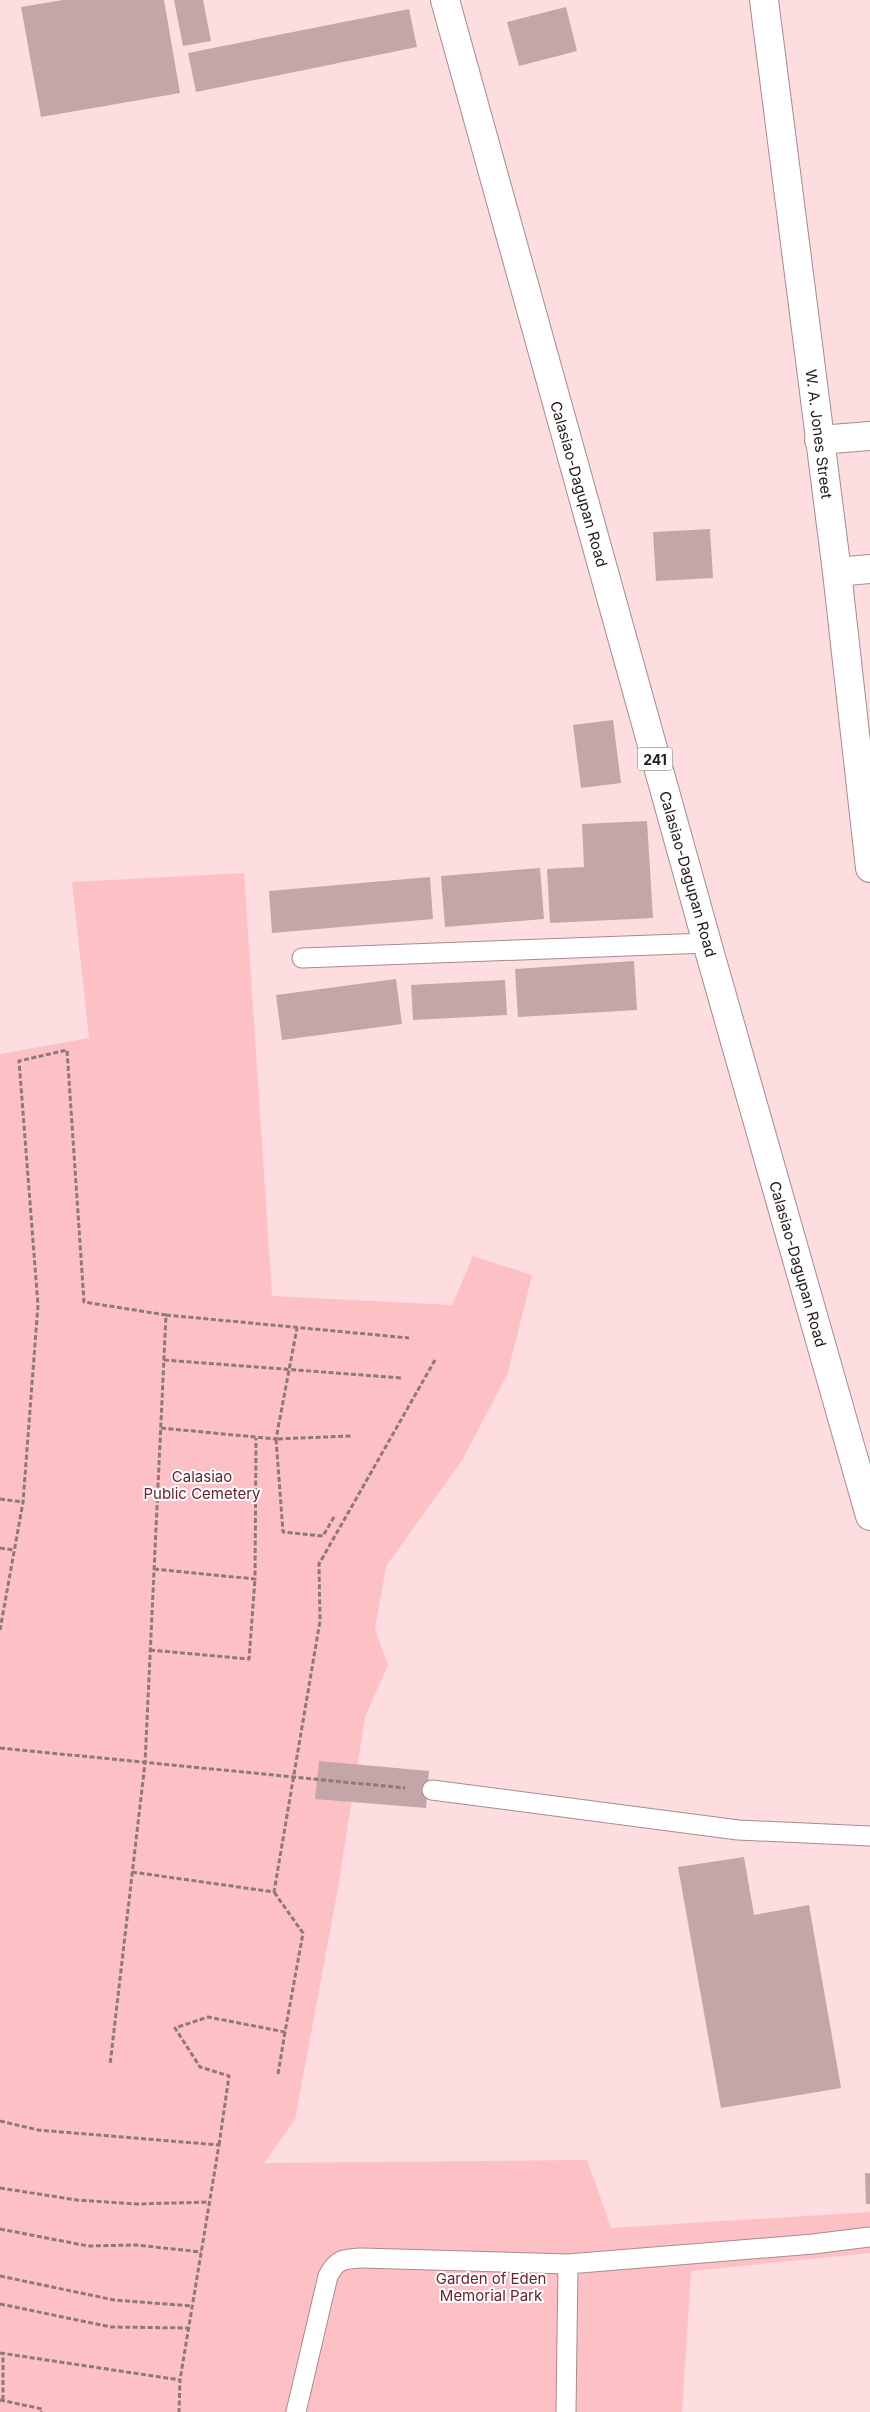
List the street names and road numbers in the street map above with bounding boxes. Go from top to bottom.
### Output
street label: W. A. Jones Street [802,368,836,500]
street label: Calasiao-Dagupan Road [546,399,612,569]
road number: 241 [638,748,672,771]
street label: Calasiao-Dagupan Road [655,789,721,959]
street label: Calasiao-Dagupan Road [765,1179,831,1349]

